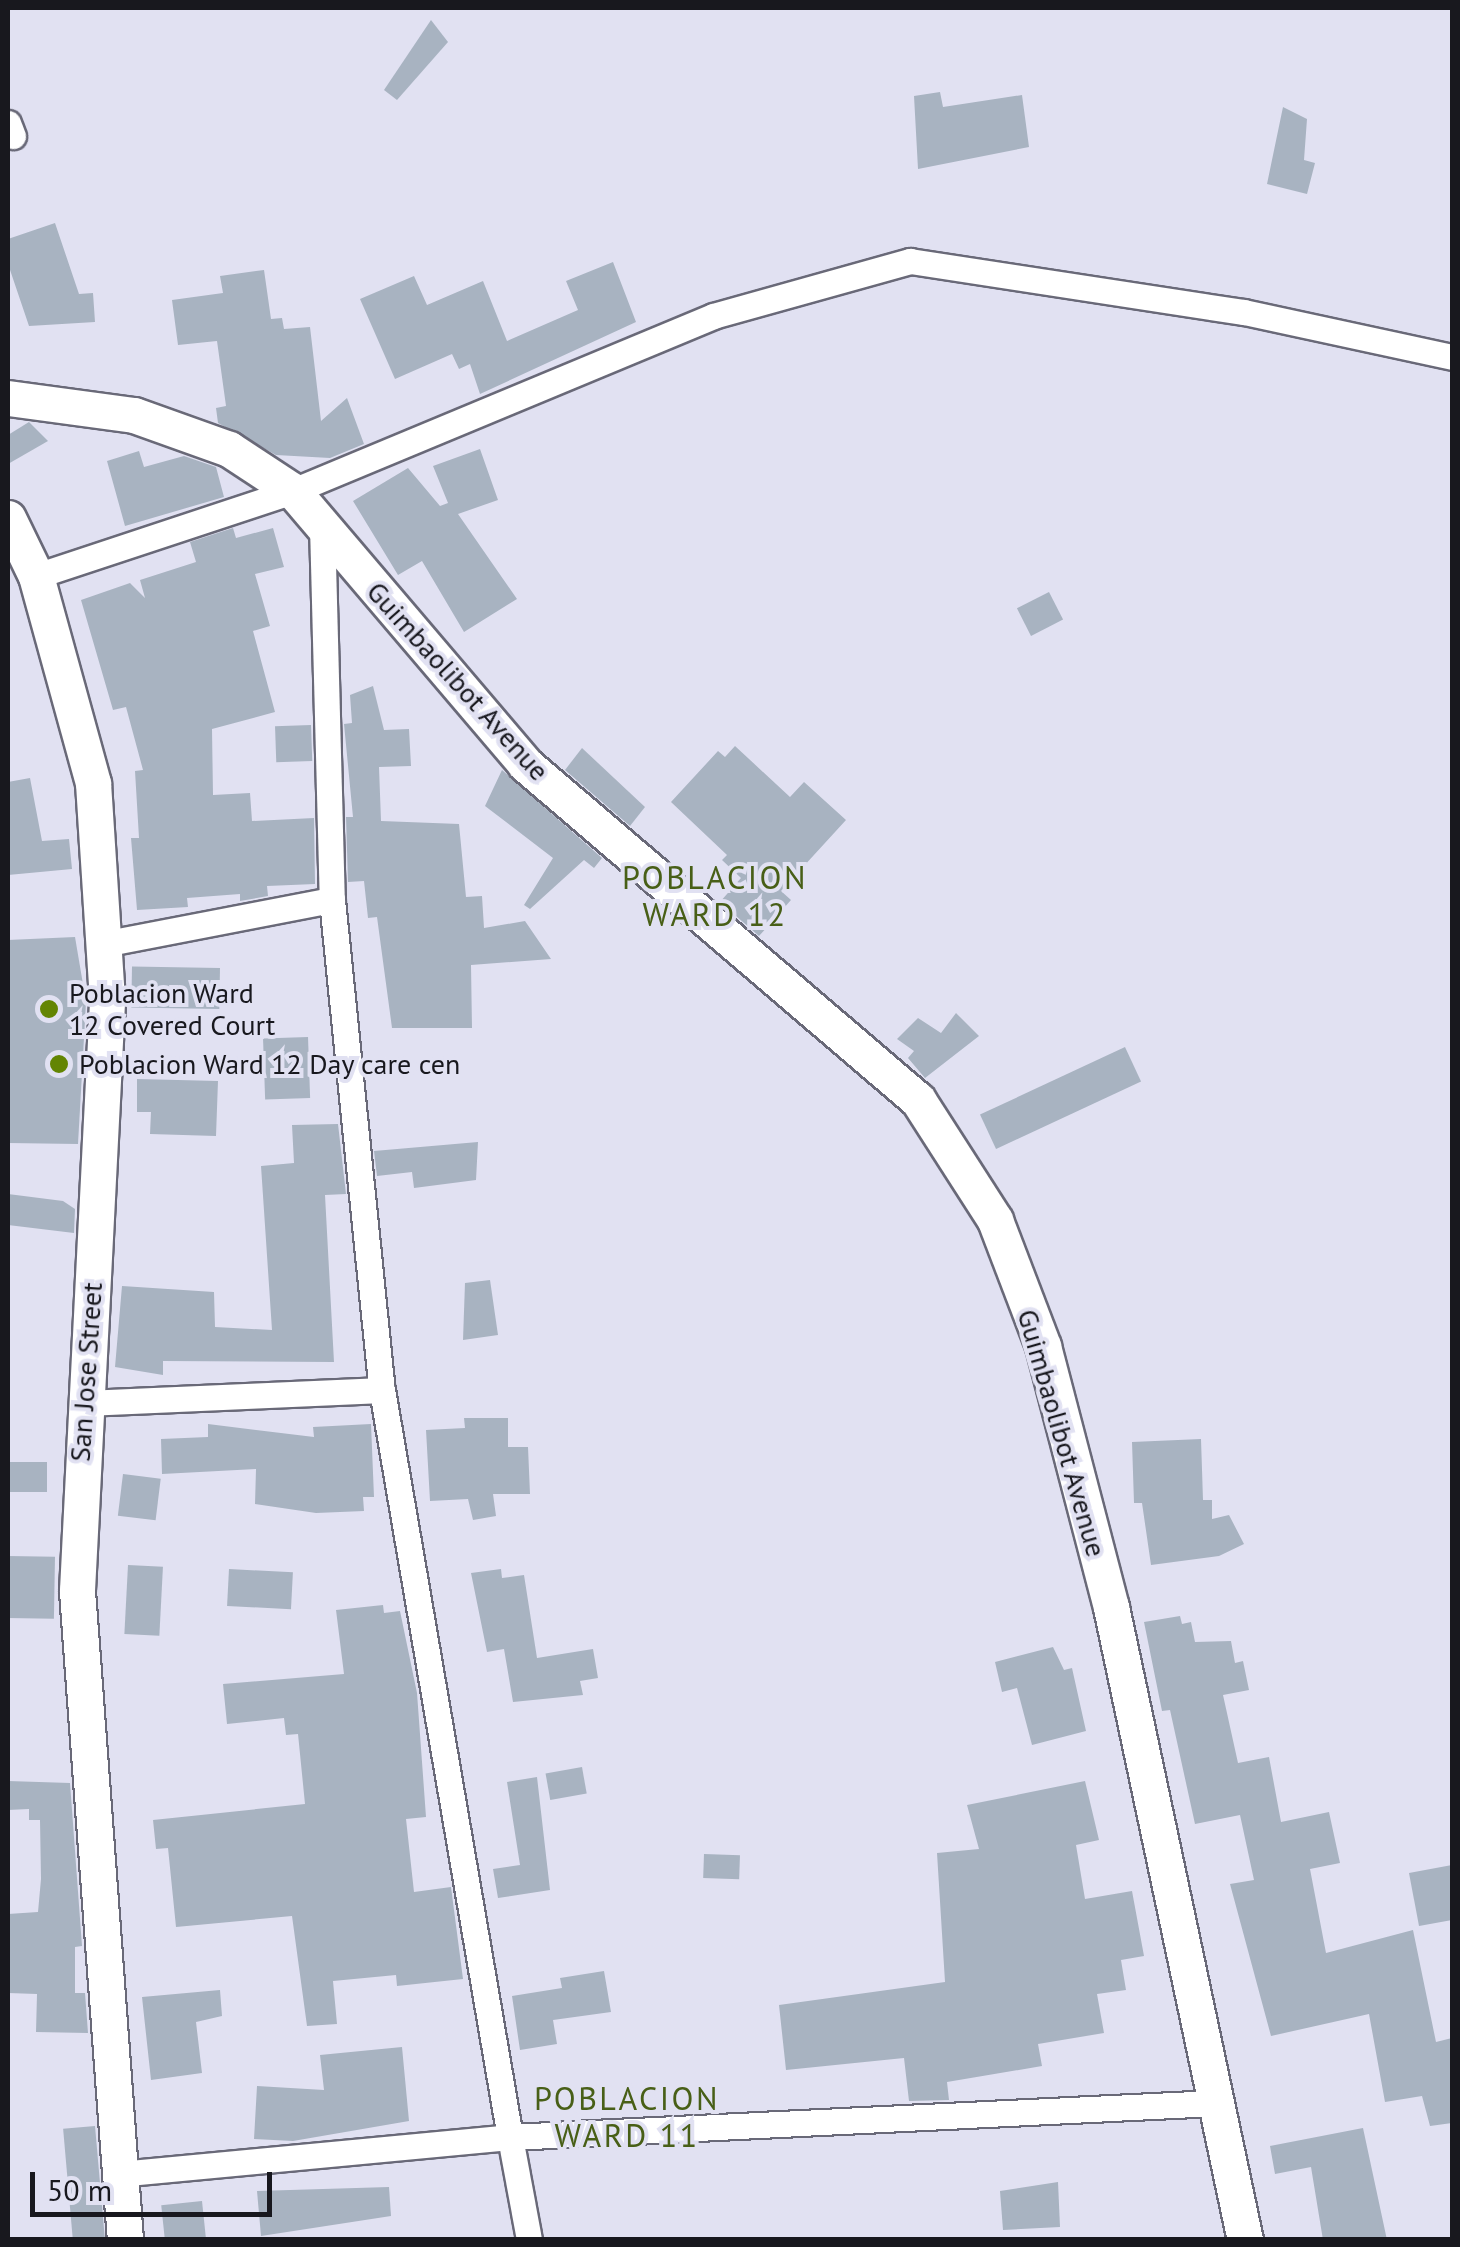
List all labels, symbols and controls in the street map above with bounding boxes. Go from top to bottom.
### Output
street label: Guimbaolibot Avenue [360,574,556,788]
district label: POBLACION WARD 12 [622,859,808,934]
place label: Poblacion Ward 12 Covered Court [69,976,275,1042]
marker: Poblacion Ward 12 Covered Court [38,998,60,1020]
place label: Poblacion Ward 12 Day care cen [79,1047,462,1081]
marker: Poblacion Ward 12 Day care cen [48,1053,70,1075]
street label: San Jose Street [63,1281,109,1463]
street label: Guimbaolibot Avenue [1010,1305,1114,1561]
district label: POBLACION WARD 11 [534,2080,720,2155]
scale bar [35,2152,278,2214]
text: 50 m [47,2170,112,2209]

